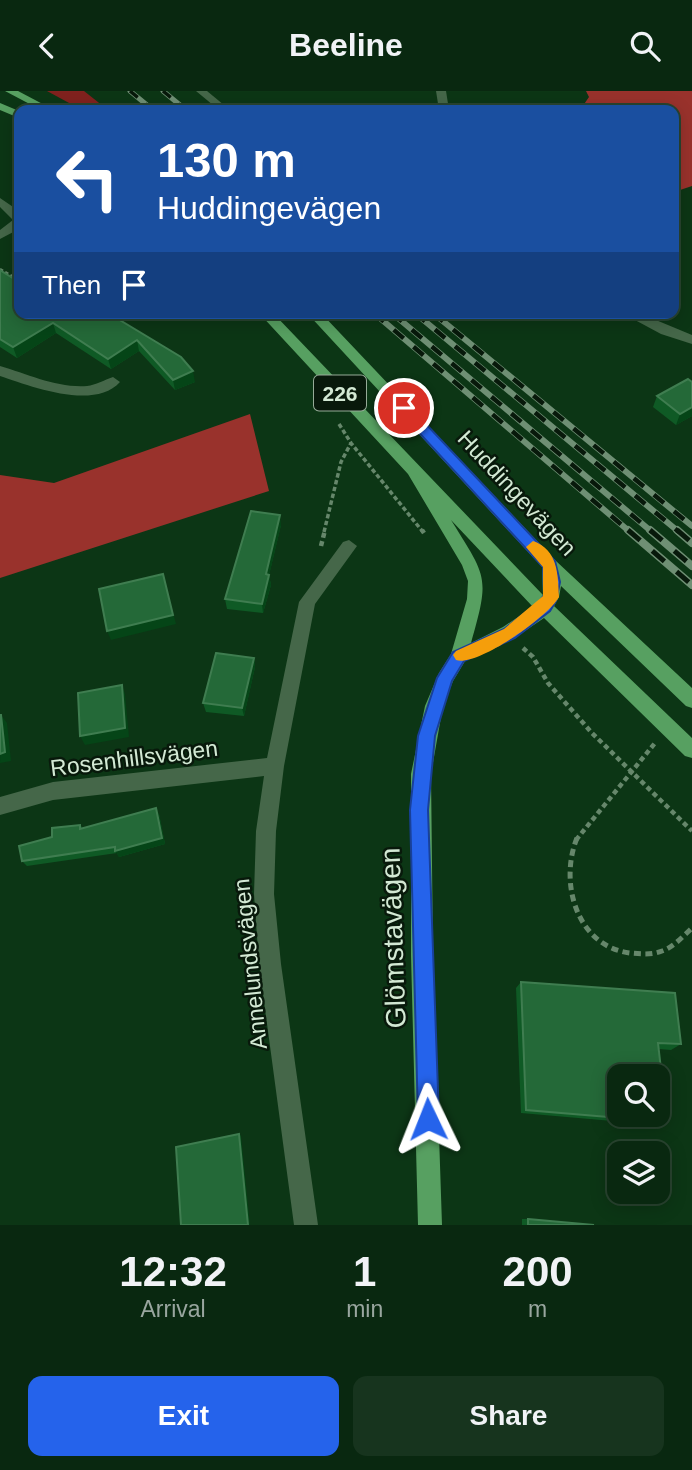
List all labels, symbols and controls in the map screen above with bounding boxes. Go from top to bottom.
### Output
icon: back [28,27,66,65]
text: Beeline [289,27,403,63]
icon: search [626,27,664,65]
icon: left [42,133,133,224]
text: 130 m [157,133,296,187]
text: Huddingevägen [157,190,381,226]
icon: arrive [115,266,153,304]
text: Then [42,270,101,300]
road number: 226 [314,375,366,411]
pin [374,378,434,438]
icon: arrive [385,389,423,427]
street label: Huddingevägen [453,425,581,561]
street label: Rosenhillsvägen [49,735,219,781]
street label: Glömstavägen [374,847,412,1029]
street label: Annelundsvägen [228,877,272,1051]
map controls [607,1064,670,1204]
button: search [607,1064,670,1127]
position arrow [391,1082,465,1156]
button: layers [607,1141,670,1204]
text: 12:32 [119,1248,227,1295]
text: 1 [353,1248,376,1295]
text: 200 [503,1248,573,1295]
text: Arrival [140,1296,206,1322]
text: min [346,1296,383,1322]
text: m [528,1296,547,1322]
button: Exit [28,1376,339,1456]
button: Share [353,1376,664,1456]

